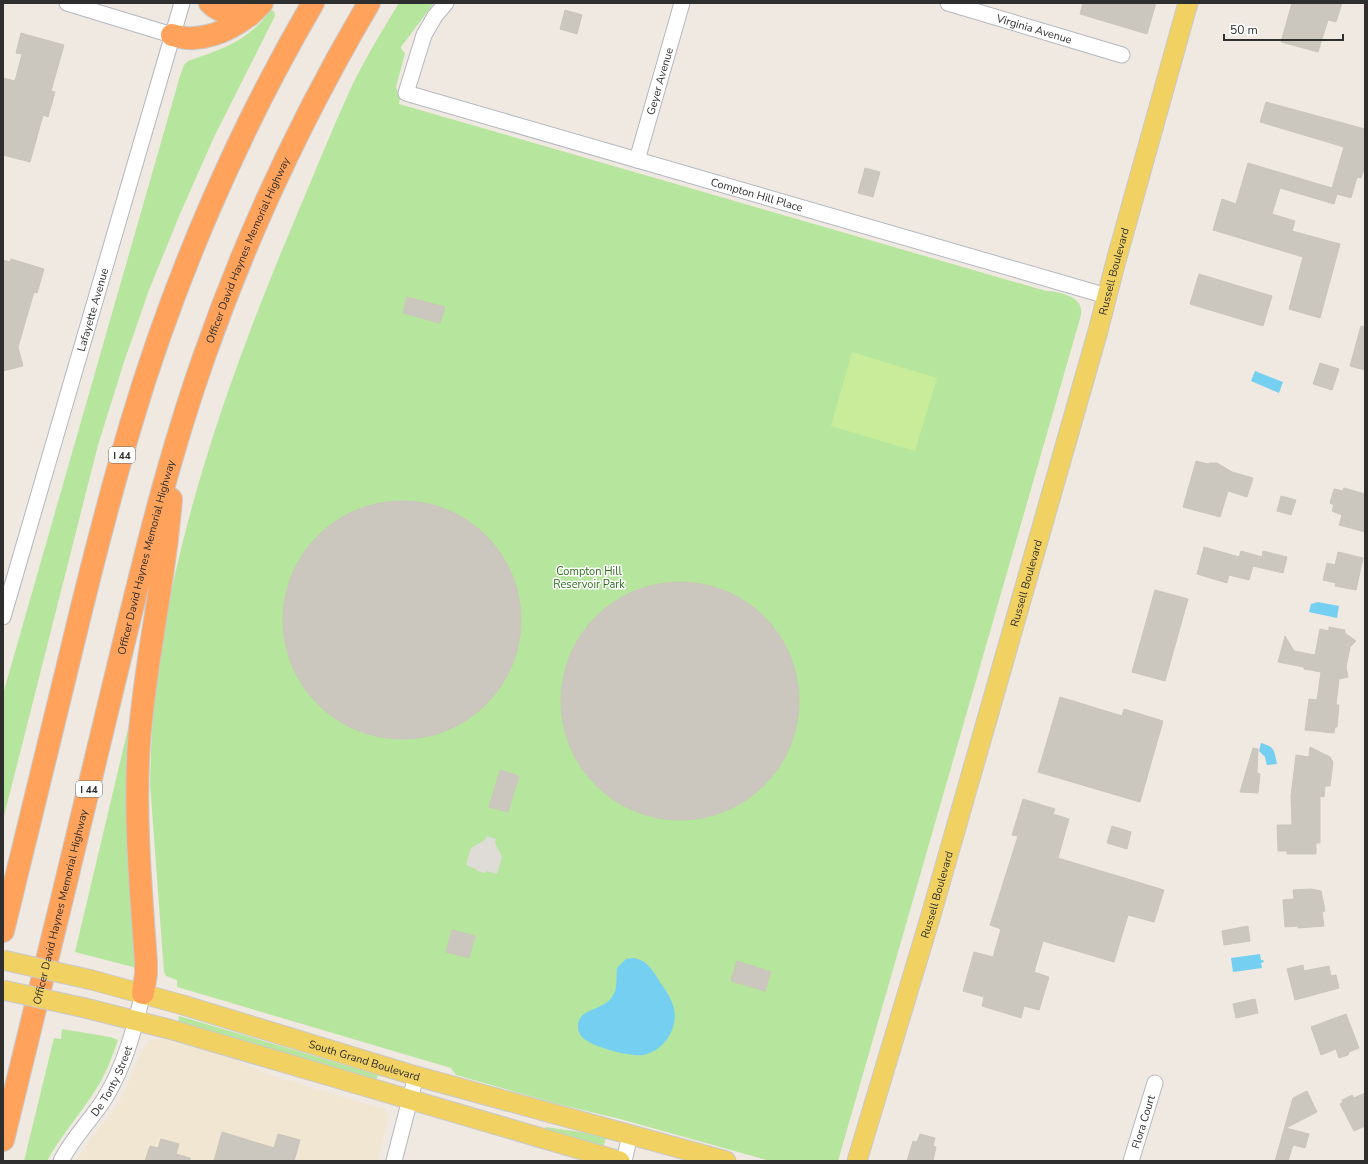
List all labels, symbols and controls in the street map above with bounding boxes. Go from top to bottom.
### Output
street label: Virginia Avenue [994,11,1074,48]
scale bar [1224,16,1343,42]
text: 50 m [1230,22,1258,38]
street label: Geyer Avenue [643,46,677,117]
street label: Officer David Haynes Memorial Highway [202,154,294,346]
street label: Compton Hill Place [709,175,805,216]
street label: Russell Boulevard [1095,226,1133,317]
street label: Lafayette Avenue [74,266,112,353]
road number: I 44 [109,447,135,463]
street label: Officer David Haynes Memorial Highway [114,458,179,656]
street label: Russell Boulevard [1007,538,1046,629]
park label: Compton Hill Reservoir Park [553,564,625,592]
road number: I 44 [76,781,102,797]
street label: Officer David Haynes Memorial Highway [29,807,92,1006]
street label: Russell Boulevard [917,850,957,940]
street label: South Grand Boulevard [307,1037,422,1085]
street label: De Tonty Street [88,1044,136,1120]
street label: Flora Court [1128,1093,1159,1151]

